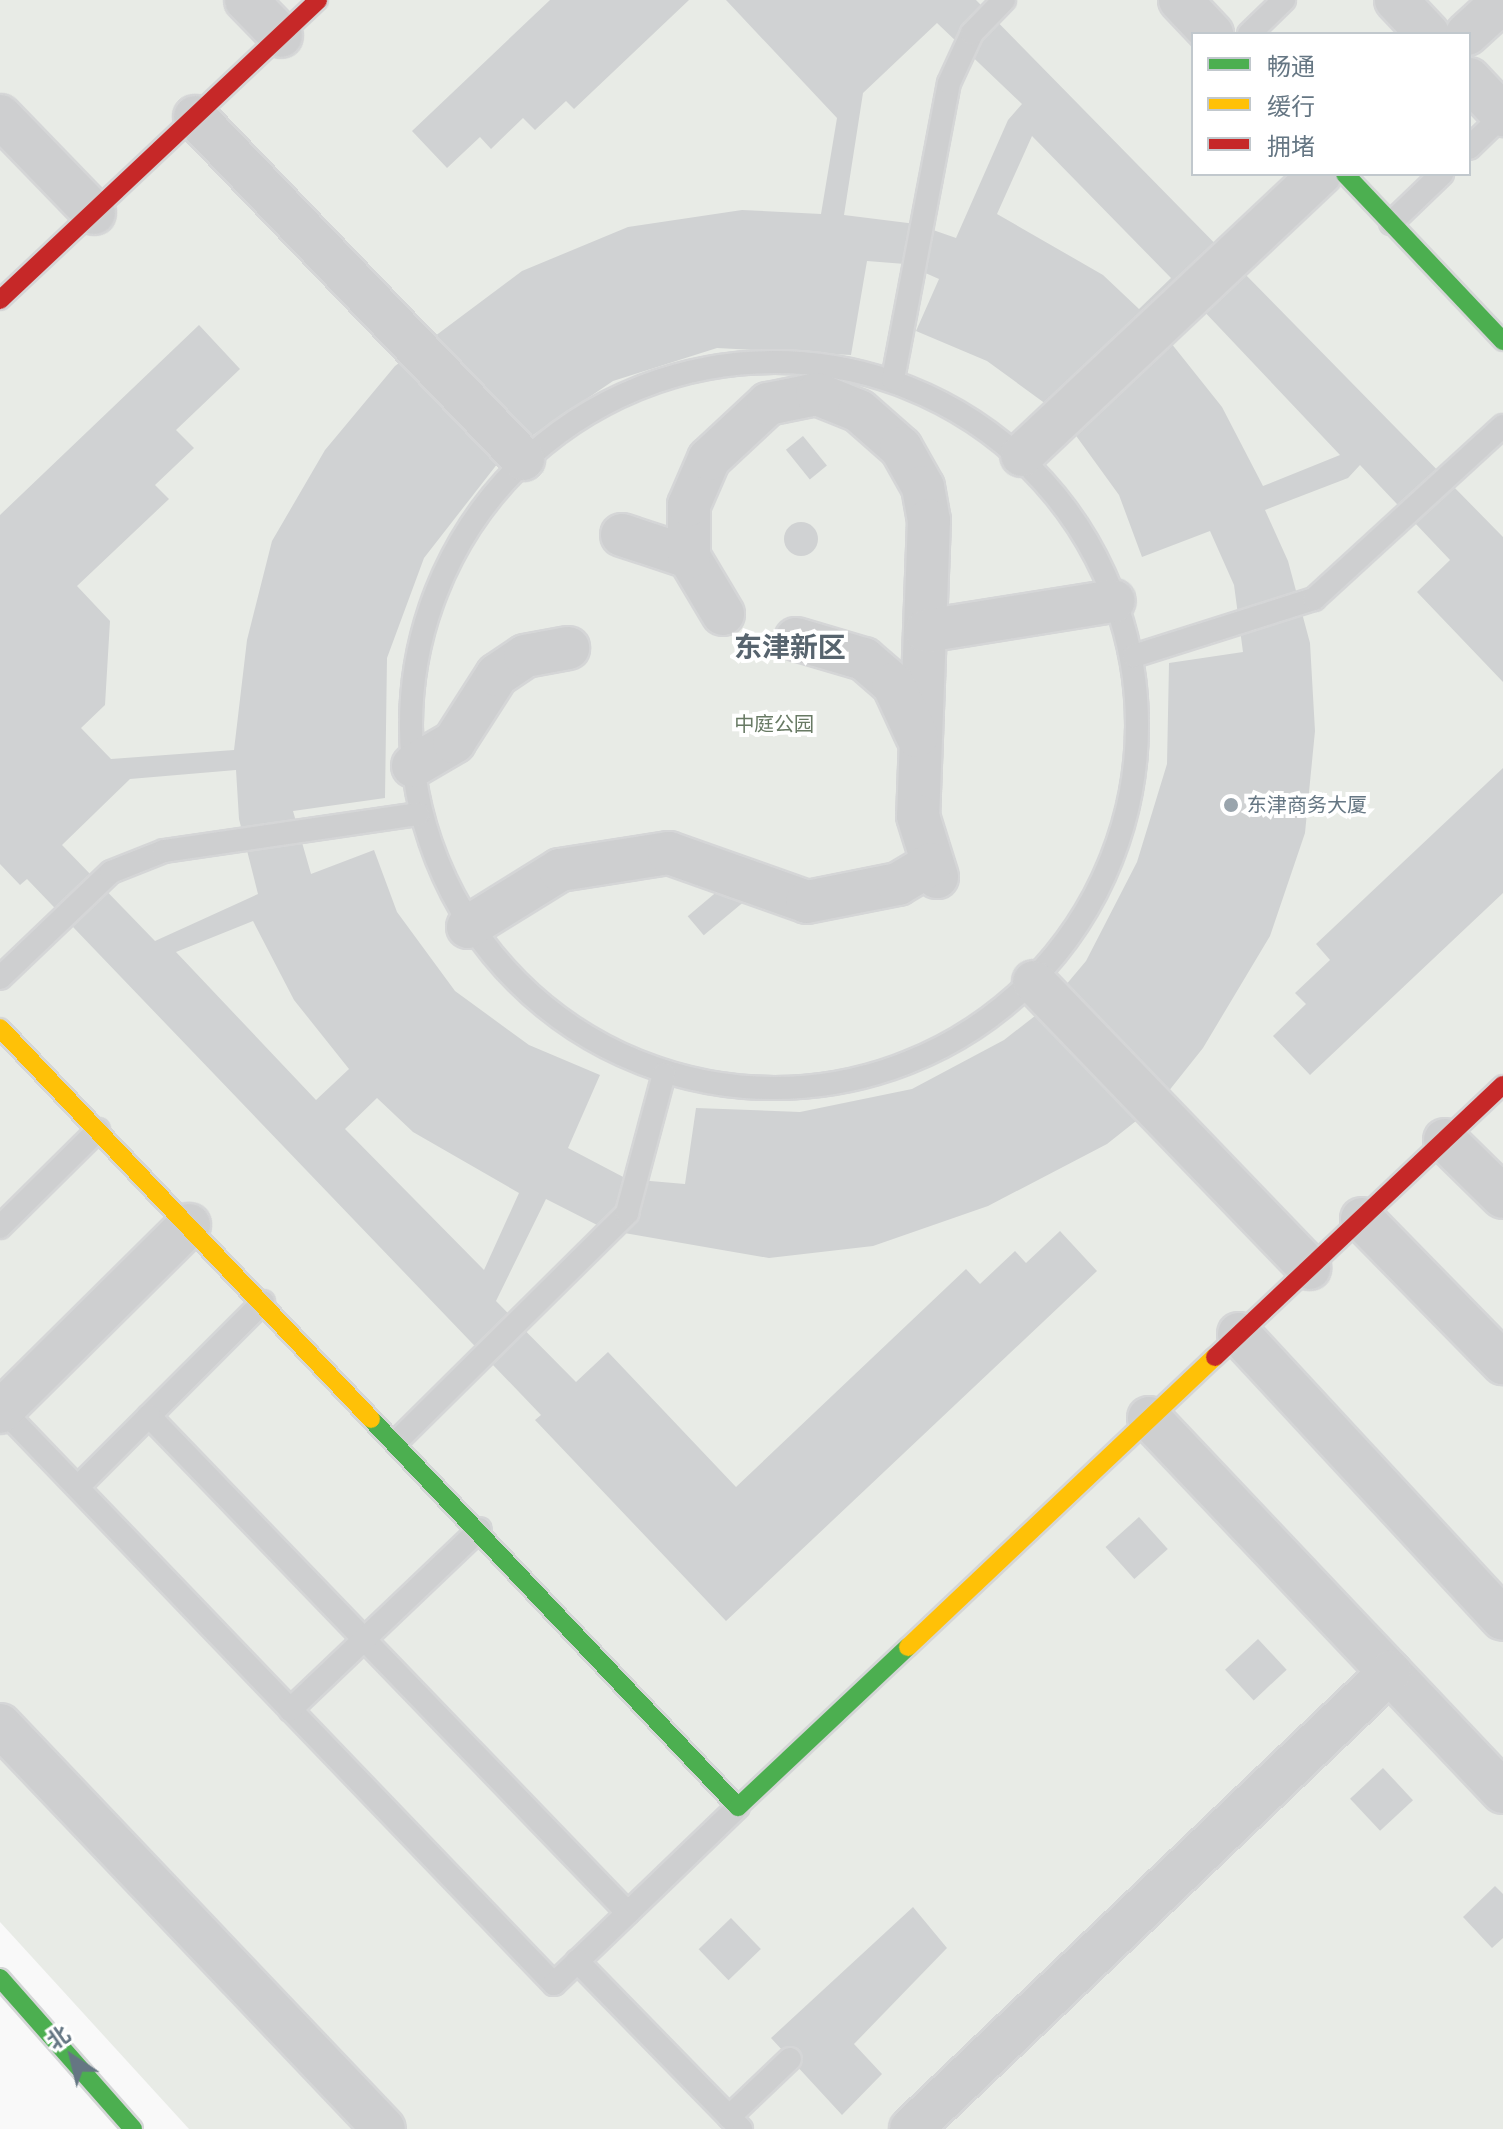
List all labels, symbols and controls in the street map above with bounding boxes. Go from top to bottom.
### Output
legend [1191,32,1471,176]
text: 畅通 [1267,52,1315,80]
text: 缓行 [1267,92,1315,120]
text: 拥堵 [1267,132,1315,160]
district label: 东津新区 [734,630,846,664]
park label: 中庭公园 [734,712,814,736]
place label: 东津商务大厦 [1247,793,1367,817]
marker: 东津商务大厦 [1222,796,1240,814]
north arrow [32,2017,112,2097]
text: 北 [42,2020,75,2054]

